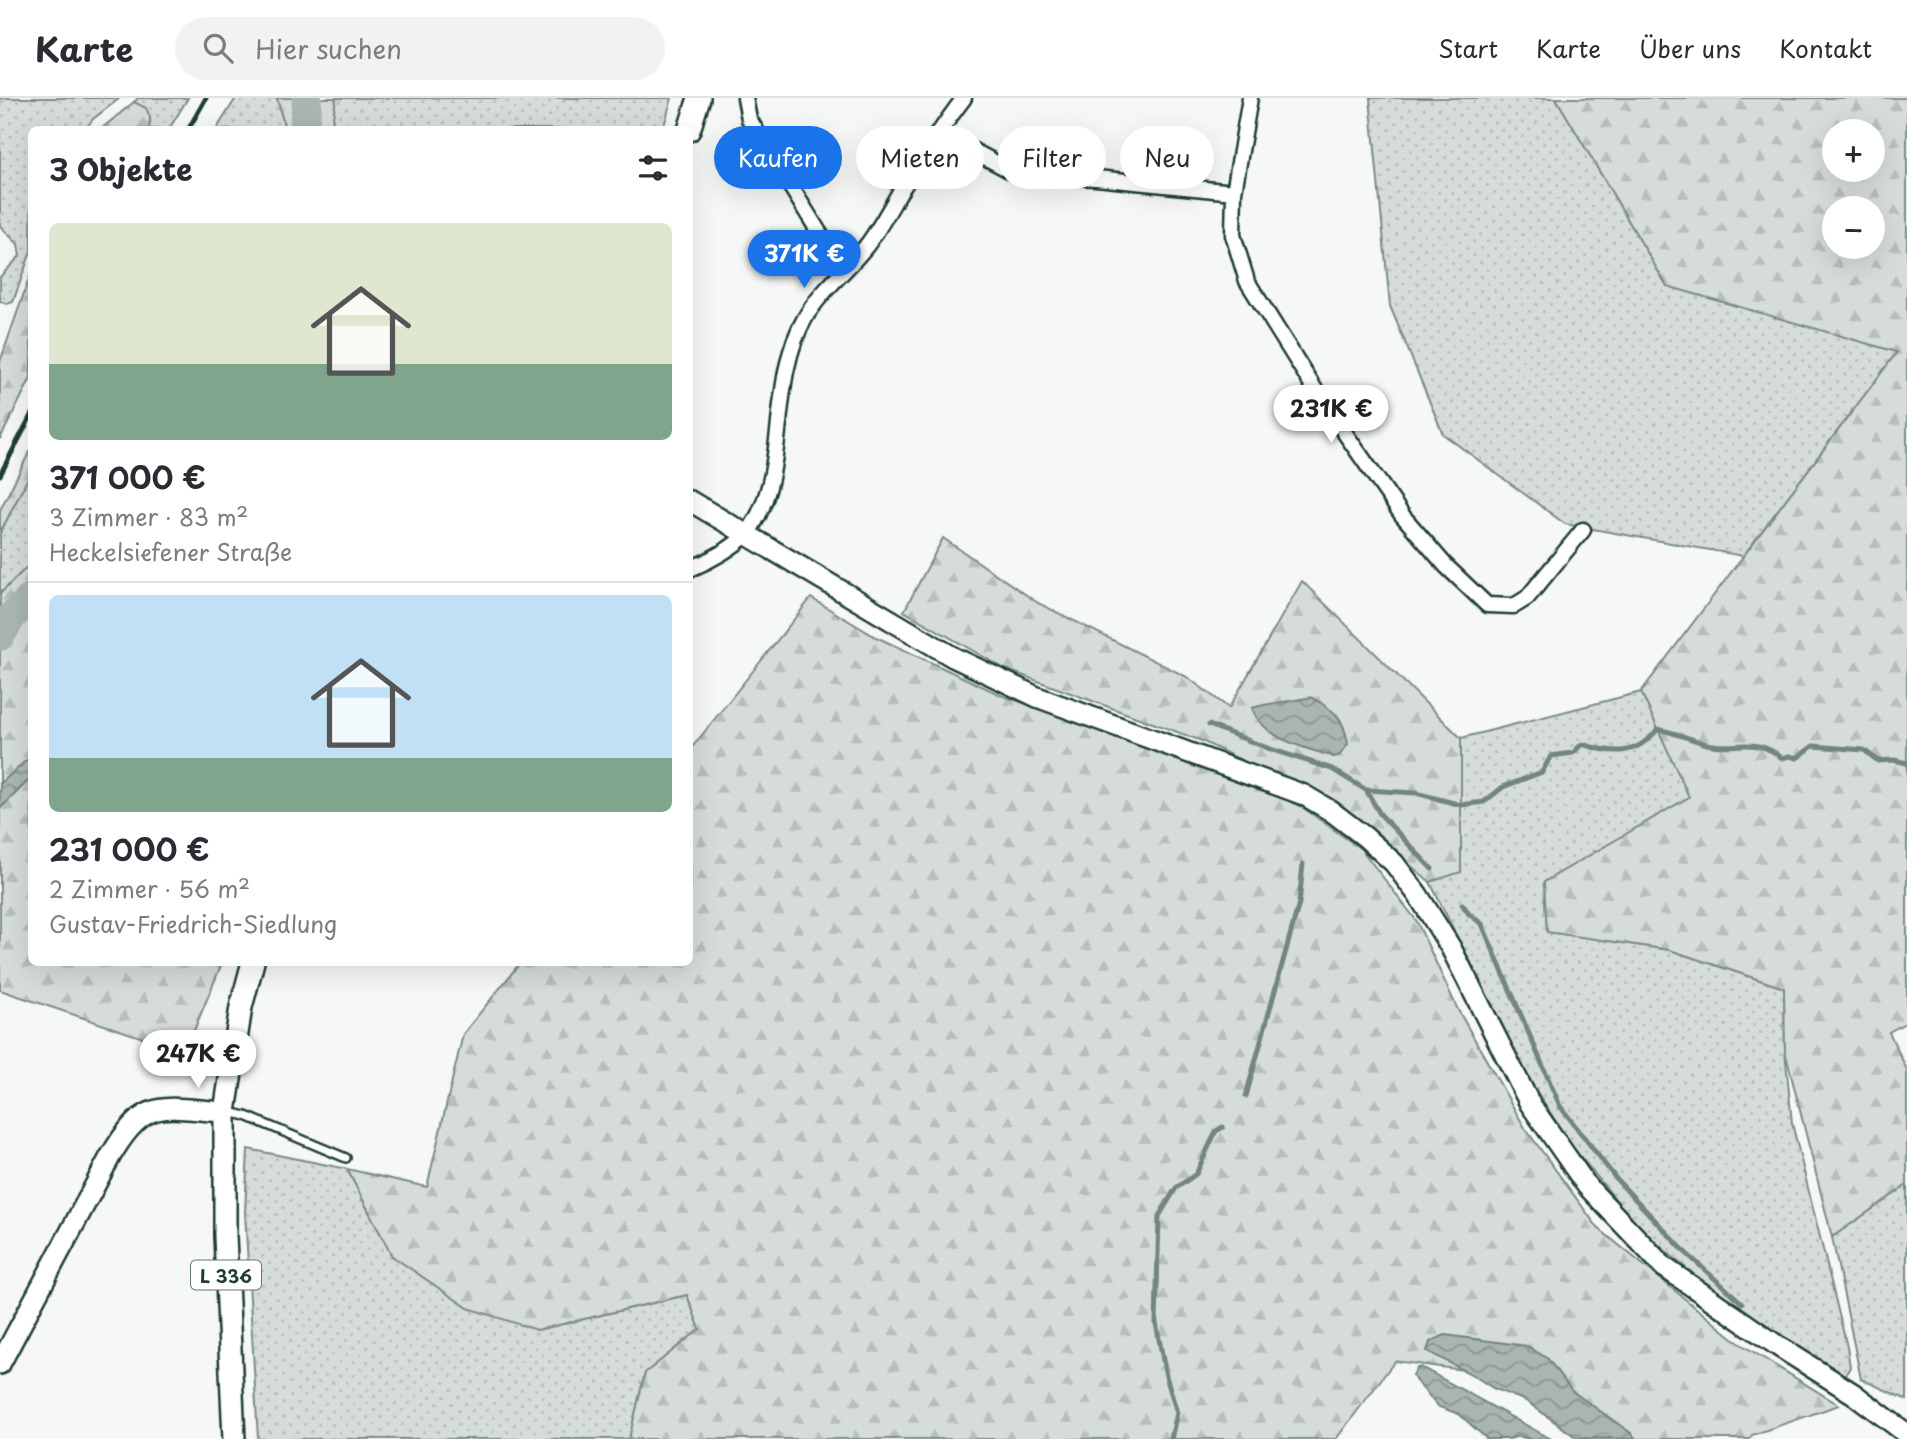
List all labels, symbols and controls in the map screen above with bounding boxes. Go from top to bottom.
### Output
search box [175,17,665,80]
text: Karte [35,23,133,73]
icon: search [199,29,237,67]
text: Hier suchen [255,29,402,68]
text: Start [1438,30,1498,66]
text: Karte [1536,30,1601,66]
text: Über uns [1639,30,1741,66]
text: Kontakt [1779,30,1872,66]
map controls [1822,119,1885,259]
button: + [1822,119,1885,182]
chip: Kaufen [714,126,842,189]
chip: Mieten [856,126,984,189]
chip: Filter [998,126,1106,189]
chip: Neu [1120,126,1214,189]
text: 3 Objekte [49,146,193,191]
icon: filters [634,149,672,187]
button: − [1822,196,1885,259]
pin: 371K € [747,230,861,290]
text: 371K € [764,235,844,270]
icon: home [298,268,424,394]
pin: 231K € [1274,386,1388,445]
text: 231K € [1289,390,1373,425]
text: 371 000 € [49,454,206,499]
text: 3 Zimmer · 83 m² [49,499,248,534]
text: Heckelsiefener Straße [49,534,292,569]
icon: home [298,640,424,766]
text: 231 000 € [49,826,210,871]
text: 2 Zimmer · 56 m² [49,871,250,906]
text: Gustav-Friedrich-Siedlung [49,906,337,941]
pin: 247K € [141,1030,255,1090]
text: 247K € [155,1035,241,1070]
road number: L 336 [191,1260,261,1290]

